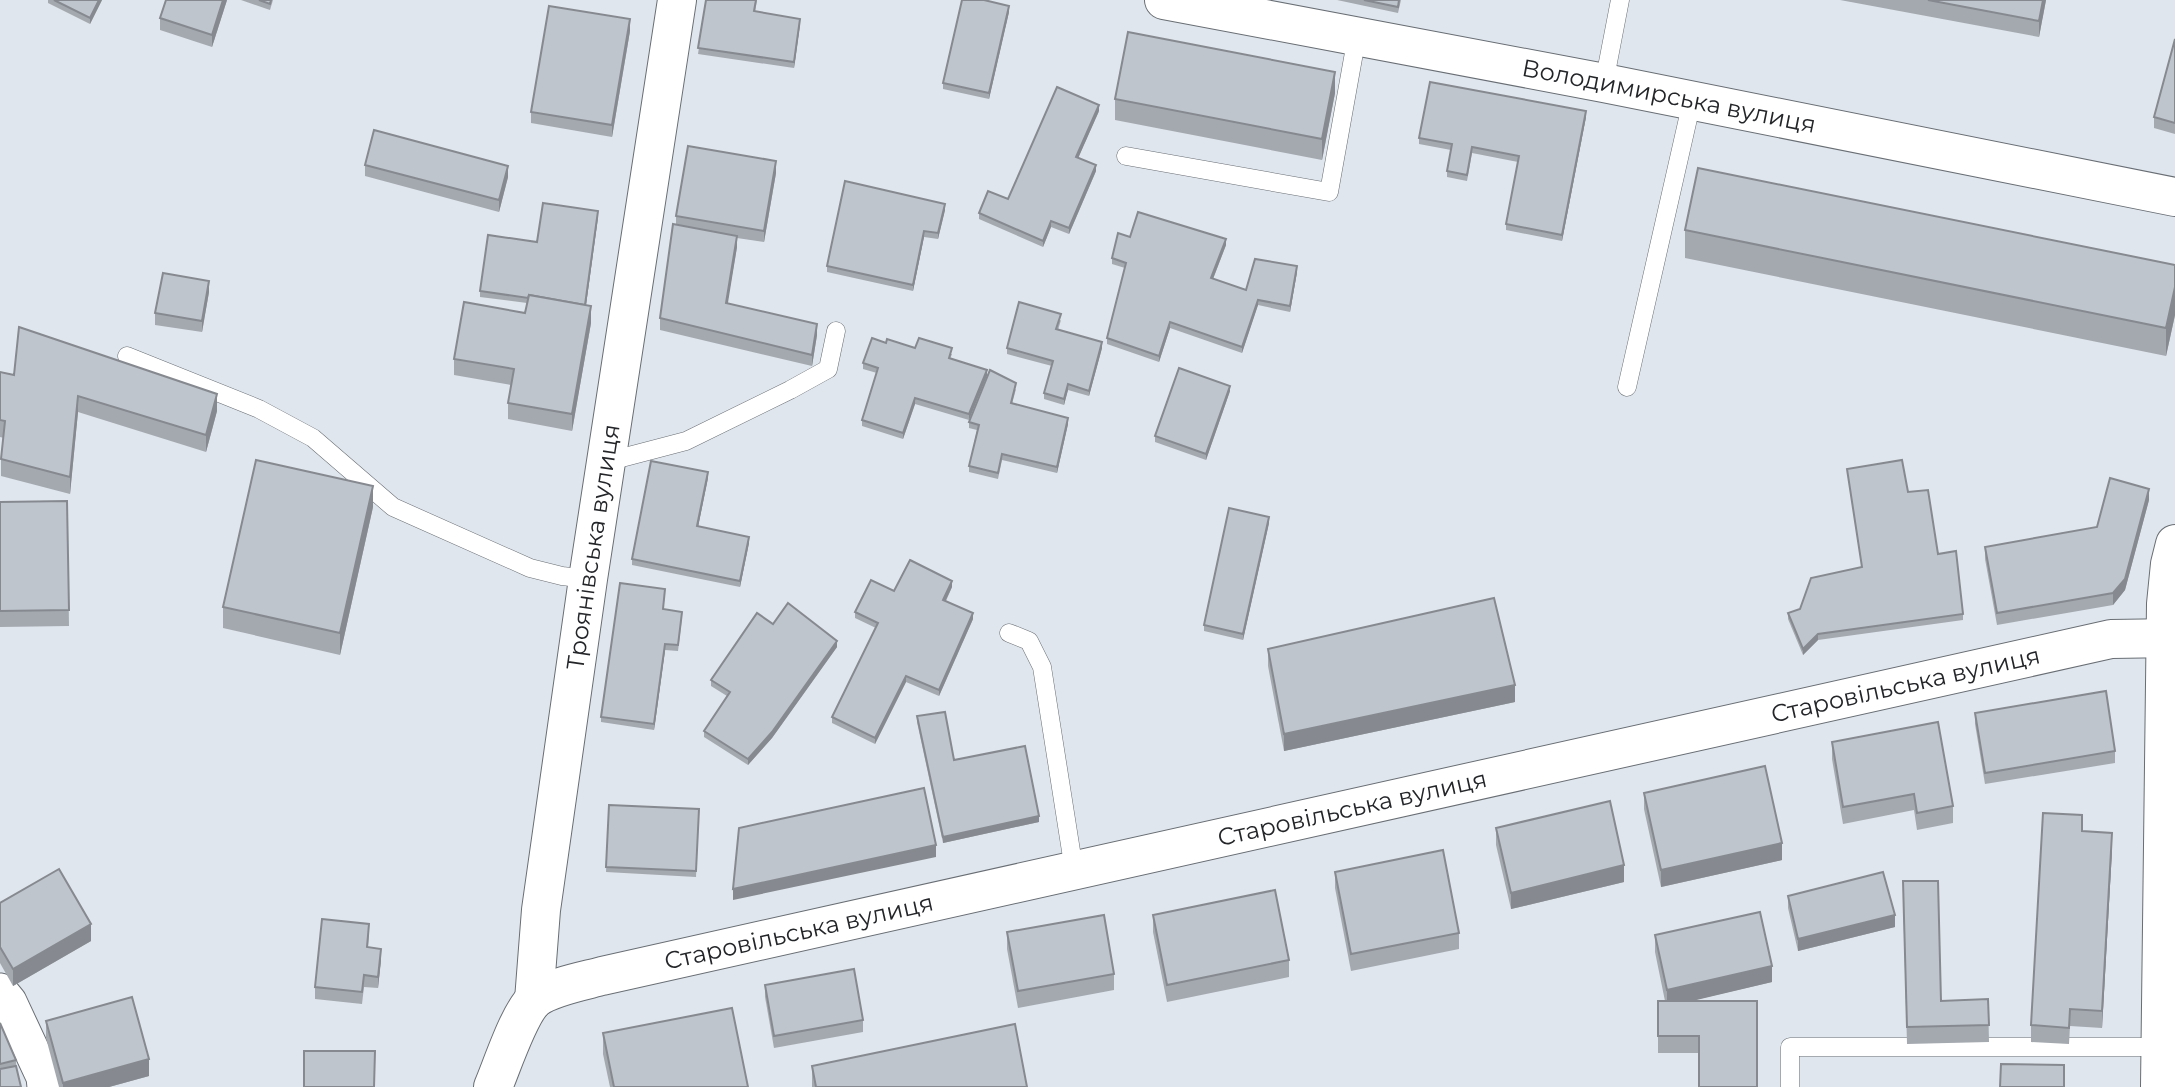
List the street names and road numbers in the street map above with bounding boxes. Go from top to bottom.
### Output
street label: Володимирська вулиця [1520,53,1818,139]
street label: Троянівська вулиця [560,422,626,672]
street label: Старовільська вулиця [1768,640,2043,729]
street label: Старовільська вулиця [1215,764,1489,852]
street label: Старовільська вулиця [661,887,936,976]

